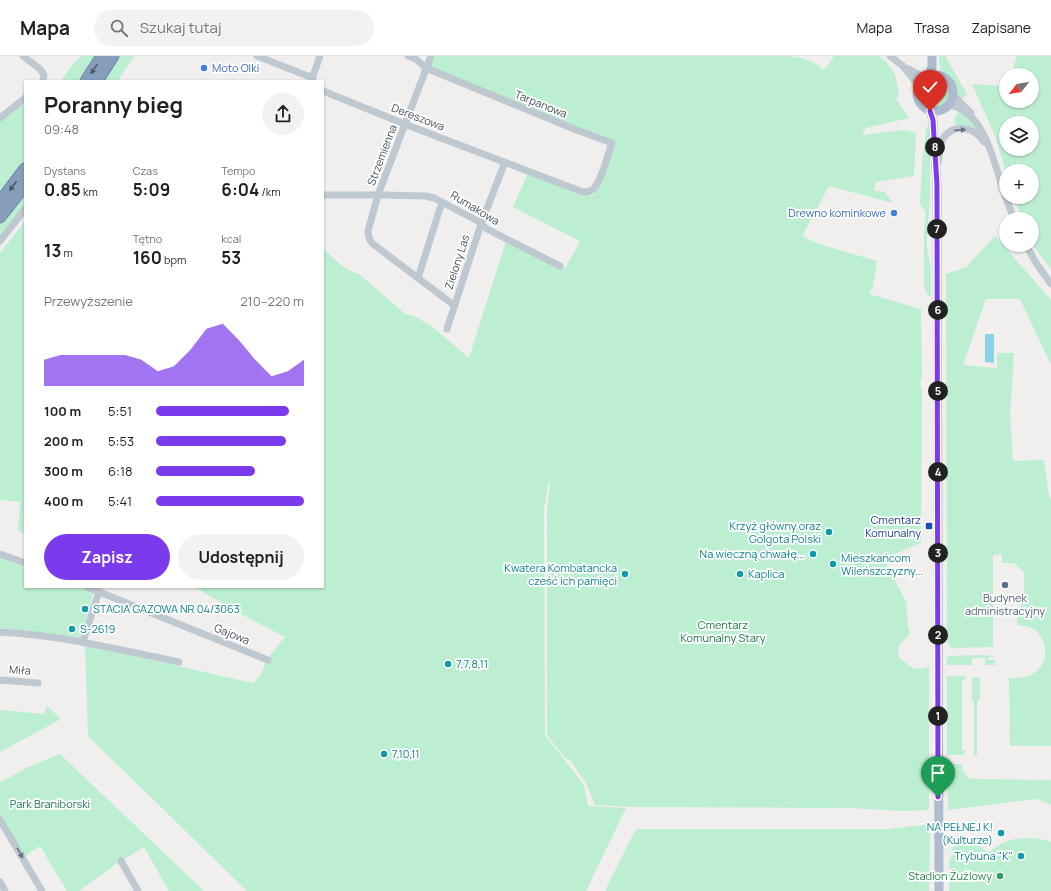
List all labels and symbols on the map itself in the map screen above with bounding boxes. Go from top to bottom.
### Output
place label: Moto Olki [212,60,259,75]
one-way arrow [90,63,98,74]
marker: Moto Olki [199,63,209,73]
north arrow [999,68,1039,108]
pin [913,70,947,111]
street label: Tarpanowa [513,86,570,121]
street label: Dereszowa [389,100,447,134]
street label: Strzemienna [363,122,400,187]
one-way arrow [954,126,966,133]
pin: 8 [925,137,945,157]
one-way arrow [8,180,17,191]
street label: Rumakowa [448,187,503,228]
place label: Drewno kominkowe [788,205,887,220]
marker: Drewno kominkowe [889,208,899,218]
pin: 7 [927,219,947,239]
street label: Zielony Las [441,232,472,291]
pin: 6 [928,300,948,320]
pin: 5 [928,381,948,401]
pin: 4 [928,462,948,482]
place label: Cmentarz Komunalny [865,512,921,540]
place label: Krzyż główny oraz Golgota Polski [729,518,821,546]
marker: Cmentarz Komunalny [924,521,934,531]
marker: Krzyż główny oraz Golgota Polski [824,527,834,537]
pin: 3 [928,543,948,563]
place label: Na wieczną chwałę... [700,546,805,561]
marker: Na wieczną chwałę... [808,549,818,559]
place label: Mieszkańcom Wileńszczyzny... [841,550,923,578]
marker: Mieszkańcom Wileńszczyzny... [828,559,838,569]
place label: Kwatera Kombatancka cześć ich pamięci [504,560,617,588]
place label: Kaplica [748,566,784,581]
marker: Kwatera Kombatancka cześć ich pamięci [620,569,630,579]
marker: Kaplica [735,569,745,579]
marker: Budynek administracyjny [1000,580,1010,590]
place label: Budynek administracyjny [965,590,1045,618]
place label: STACIA GAZOWA NR 04/3063 [93,601,240,616]
marker: STACIA GAZOWA NR 04/3063 [80,604,90,614]
park label: Cmentarz Komunalny Stary [681,617,766,645]
street label: Gajowa [212,620,252,647]
place label: S-2619 [80,621,116,636]
marker: S-2619 [67,624,77,634]
pin: 2 [928,625,948,645]
place label: 7,7,8,11 [456,656,488,671]
marker: 7,7,8,11 [443,659,453,669]
street label: Miła [9,661,31,678]
pin: 1 [928,706,948,726]
place label: 7,10,11 [392,746,420,761]
marker: 7,10,11 [379,749,389,759]
pin [921,756,955,797]
park label: Park Braniborski [10,796,90,811]
place label: NA PEŁNEJ K! (Kulturze) [927,819,993,847]
marker: NA PEŁNEJ K! (Kulturze) [996,828,1006,838]
one-way arrow [16,847,23,859]
place label: Trybuna "K" [954,848,1013,863]
marker: Trybuna "K" [1016,851,1026,861]
place label: Stadion Żużlowy [908,868,992,883]
marker: Stadion Żużlowy [995,871,1005,881]

